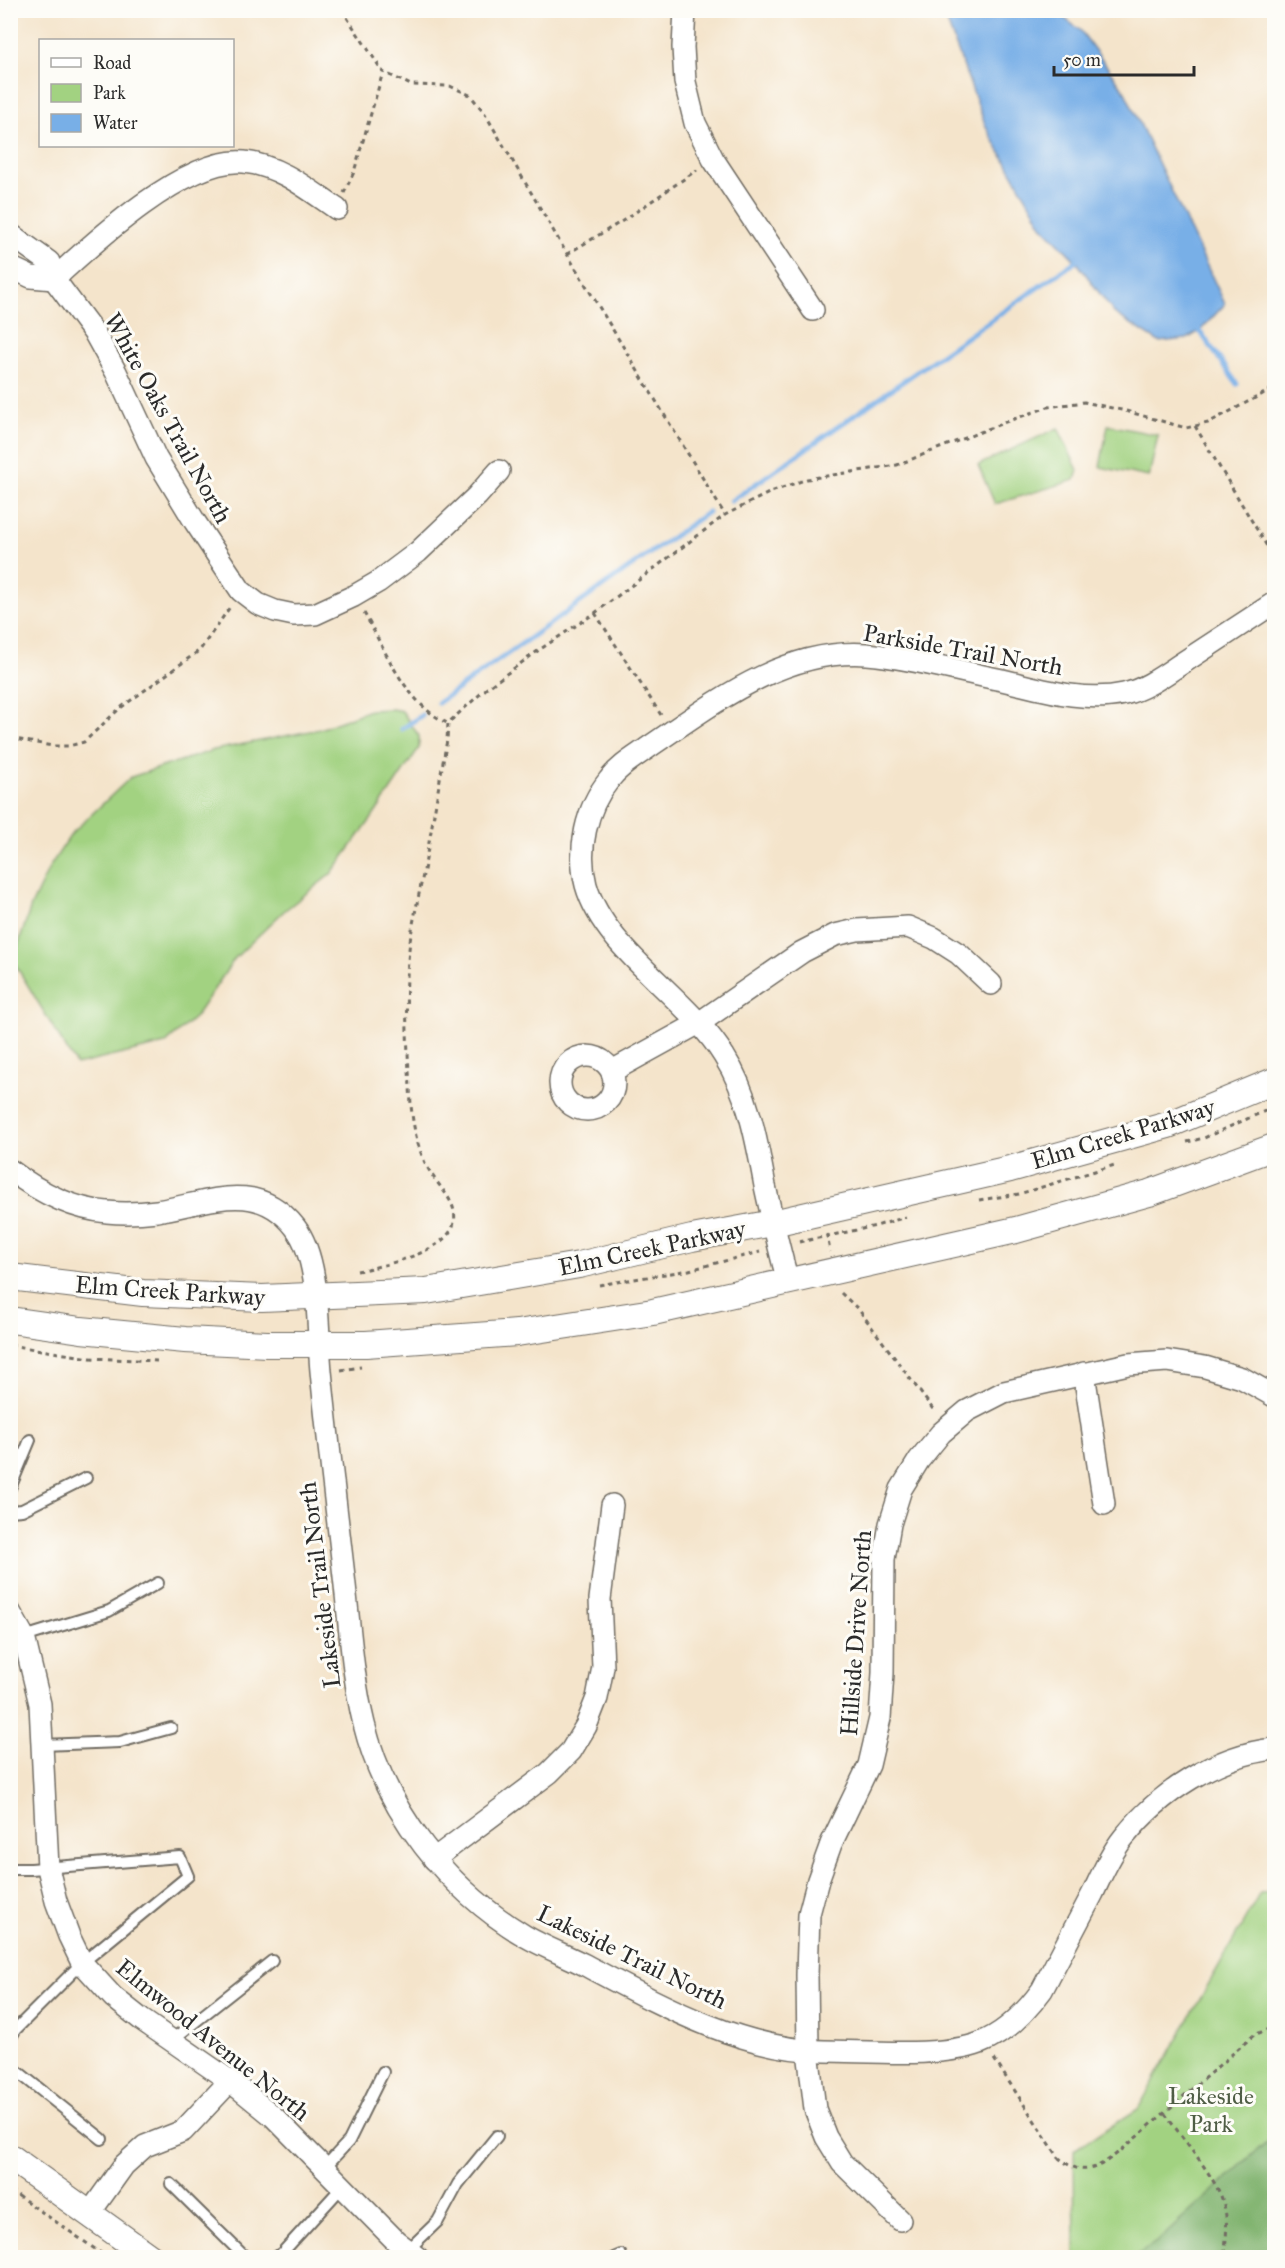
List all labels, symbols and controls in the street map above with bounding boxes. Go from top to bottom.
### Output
legend [39,39,234,147]
scale bar [1054,39,1194,77]
text: 50 m [1063,49,1101,71]
text: Road [93,52,131,74]
text: Park [93,82,126,104]
text: Water [93,112,138,134]
street label: White Oaks Trail North [98,307,238,529]
street label: Parkside Trail North [861,618,1065,682]
street label: Elm Creek Parkway [1027,1092,1219,1176]
street label: Elm Creek Parkway [556,1213,749,1282]
street label: Elm Creek Parkway [74,1269,267,1313]
street label: Lakeside Trail North [292,1480,348,1690]
street label: Hillside Drive North [834,1529,878,1737]
street label: Lakeside Trail North [532,1898,732,2016]
street label: Elmwood Avenue North [110,1952,316,2128]
park label: Lakeside Park [1168,2081,1254,2139]

